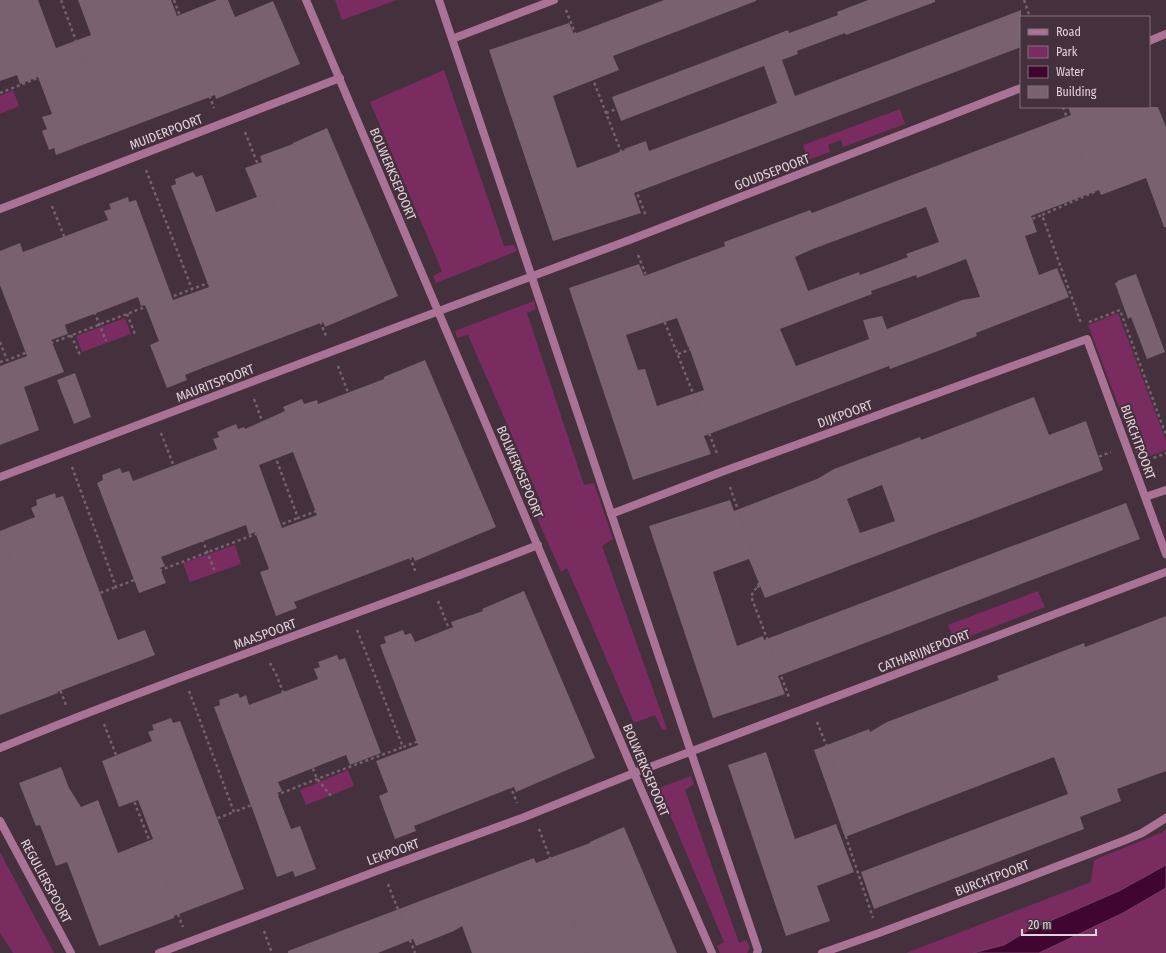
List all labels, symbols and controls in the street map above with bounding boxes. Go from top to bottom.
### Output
legend [1020,16,1150,108]
text: Road [1056,25,1081,39]
text: Park [1056,45,1078,59]
text: Water [1056,65,1085,79]
text: Building [1056,85,1097,99]
street label: MUIDERPOORT [127,111,205,153]
street label: BOLWERKSEPOORT [367,126,419,222]
street label: GOUDSEPOORT [732,151,812,193]
street label: MAURITSPOORT [174,361,256,405]
street label: DIJKPOORT [815,397,875,431]
street label: BURCHTPOORT [1118,403,1158,481]
street label: BOLWERKSEPOORT [494,424,546,520]
street label: MAASPOORT [232,616,298,652]
street label: CATHARIJNEPOORT [876,627,972,675]
street label: BOLWERKSEPOORT [620,722,672,818]
street label: LEKPOORT [365,836,421,868]
street label: REGULIERSPOORT [18,837,74,925]
street label: BURCHTPOORT [953,857,1031,899]
scale bar [1022,911,1096,937]
text: 20 m [1028,918,1052,932]

